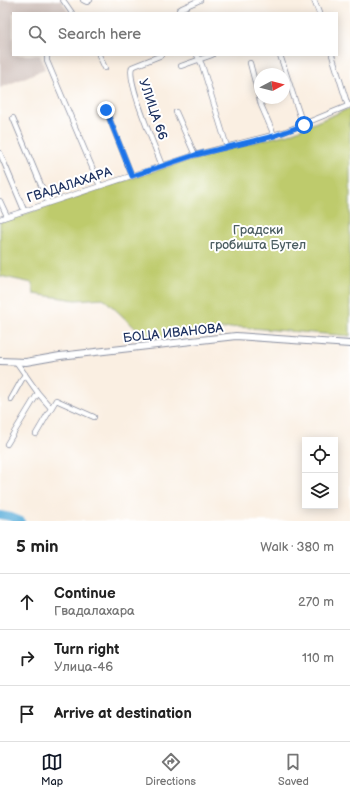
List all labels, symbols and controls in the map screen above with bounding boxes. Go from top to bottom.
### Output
search box [12,12,338,56]
icon: search [26,23,48,45]
text: Search here [58,25,141,44]
north arrow [254,68,290,104]
street label: УЛИЦА 66 [135,77,171,142]
route end [97,101,115,119]
route start [295,116,313,134]
street label: ГВАДАЛАХАРА [25,164,114,206]
park label: Градски гробишта Бутел [210,222,306,253]
street label: БОЦА ИВАНОВА [122,320,224,346]
map controls [302,437,338,509]
button: locate [302,437,338,473]
button: layers [302,473,338,509]
text: 5 min [16,537,59,557]
text: Walk · 380 m [260,539,334,555]
text: Continue [54,584,116,603]
icon: ahead [16,591,38,613]
text: 270 m [298,594,334,610]
text: Гвадалахара [54,603,135,619]
text: Turn right [54,640,119,659]
icon: right [16,647,38,669]
text: 110 m [302,650,334,666]
text: Улица-46 [54,659,113,675]
icon: arrive [16,703,38,725]
text: Arrive at destination [54,704,192,723]
tab: Map [41,751,63,788]
tab: Directions [145,751,196,788]
tab: Saved [278,751,309,788]

